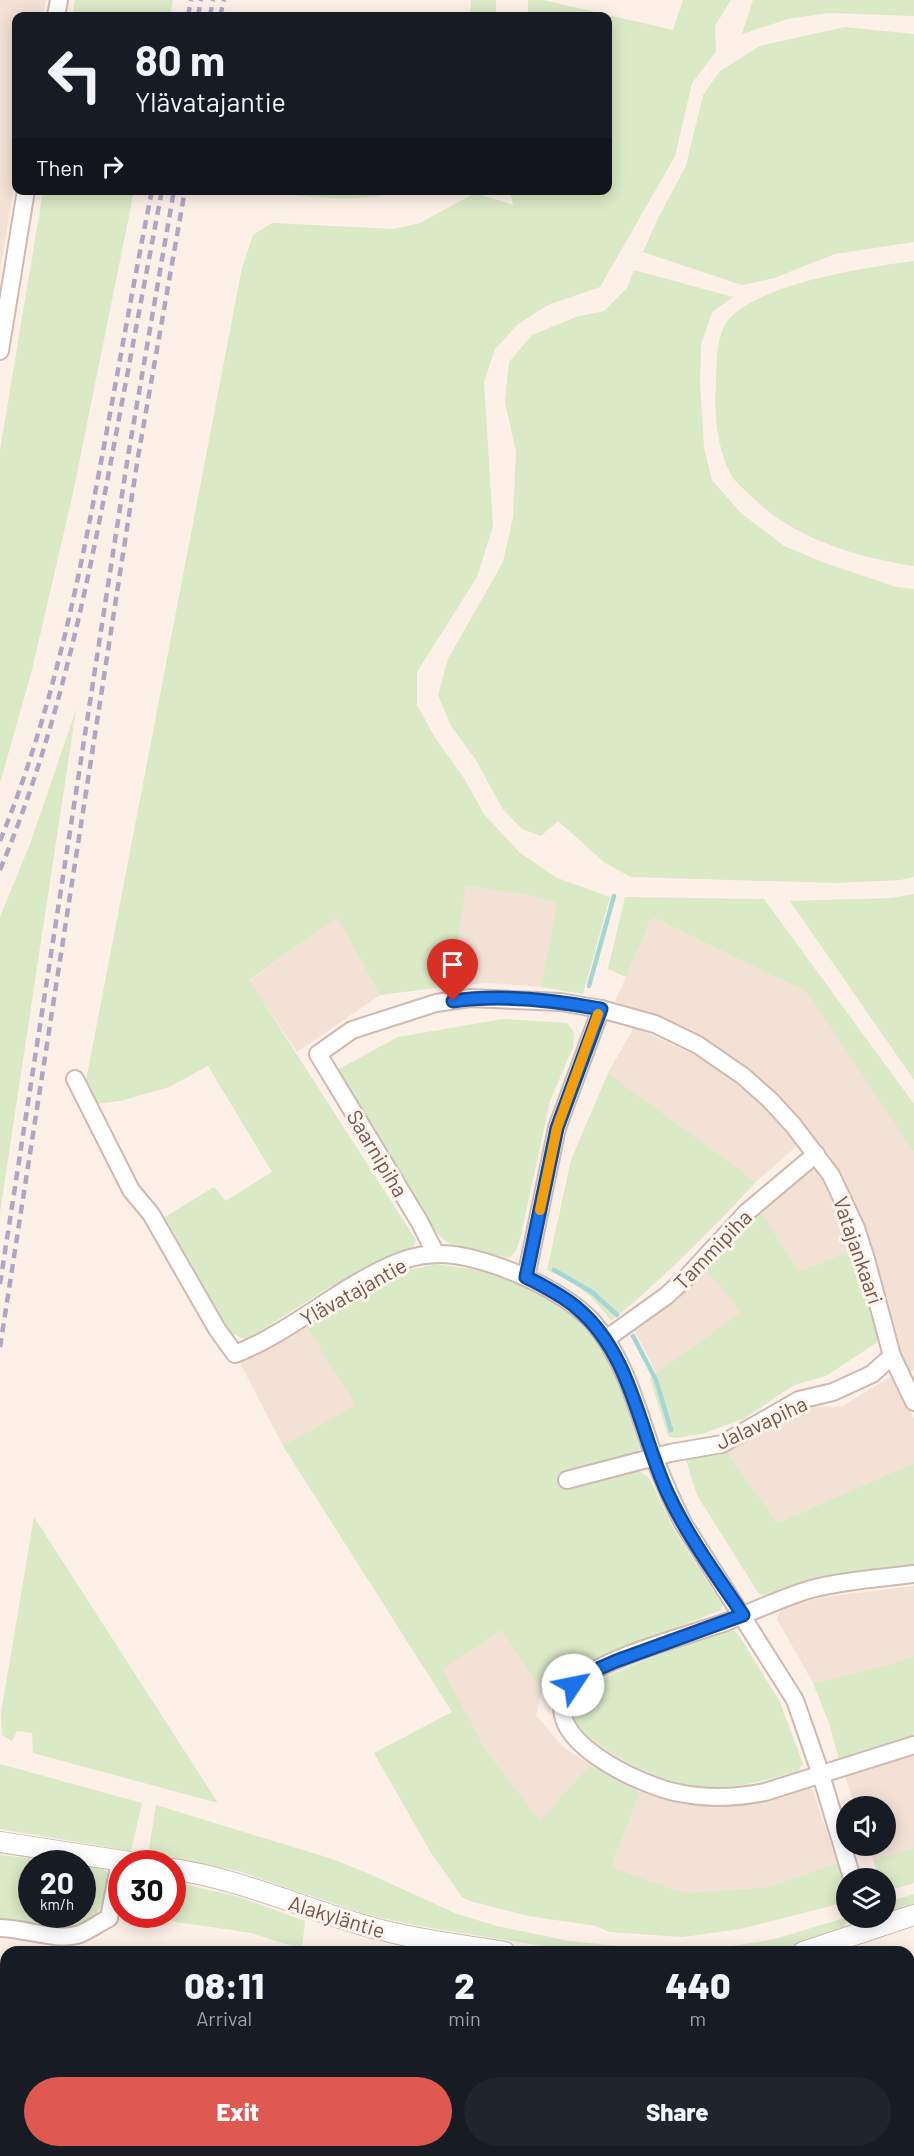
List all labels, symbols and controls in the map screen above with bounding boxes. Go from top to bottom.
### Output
text: 80 m [135,34,225,84]
icon: left [36,36,114,114]
text: Ylävatajantie [135,85,286,117]
icon: right [96,150,129,183]
text: Then [36,154,84,180]
pin [427,939,478,1001]
icon: arrive [436,948,469,981]
street label: Saarnipiha [342,1105,414,1201]
street label: Vatajankaari [829,1193,889,1307]
street label: Tammipiha [668,1204,756,1294]
street label: Ylävatajantie [296,1252,410,1330]
street label: Jalavapiha [711,1390,811,1454]
position arrow [541,1653,605,1717]
map controls [836,1796,896,1928]
button: sound [836,1796,896,1856]
speed limit sign: 30 [108,1850,186,1928]
text: 20 [40,1864,74,1900]
button: layers [836,1868,896,1928]
street label: Alakyläntie [286,1889,388,1943]
text: km/h [40,1895,74,1913]
text: 08:11 [184,1963,264,2006]
text: 2 [454,1963,475,2006]
text: 440 [665,1963,731,2006]
text: Arrival [196,2006,252,2030]
text: min [448,2006,481,2030]
text: m [690,2006,706,2030]
button: Exit [24,2077,452,2146]
button: Share [464,2077,891,2146]

